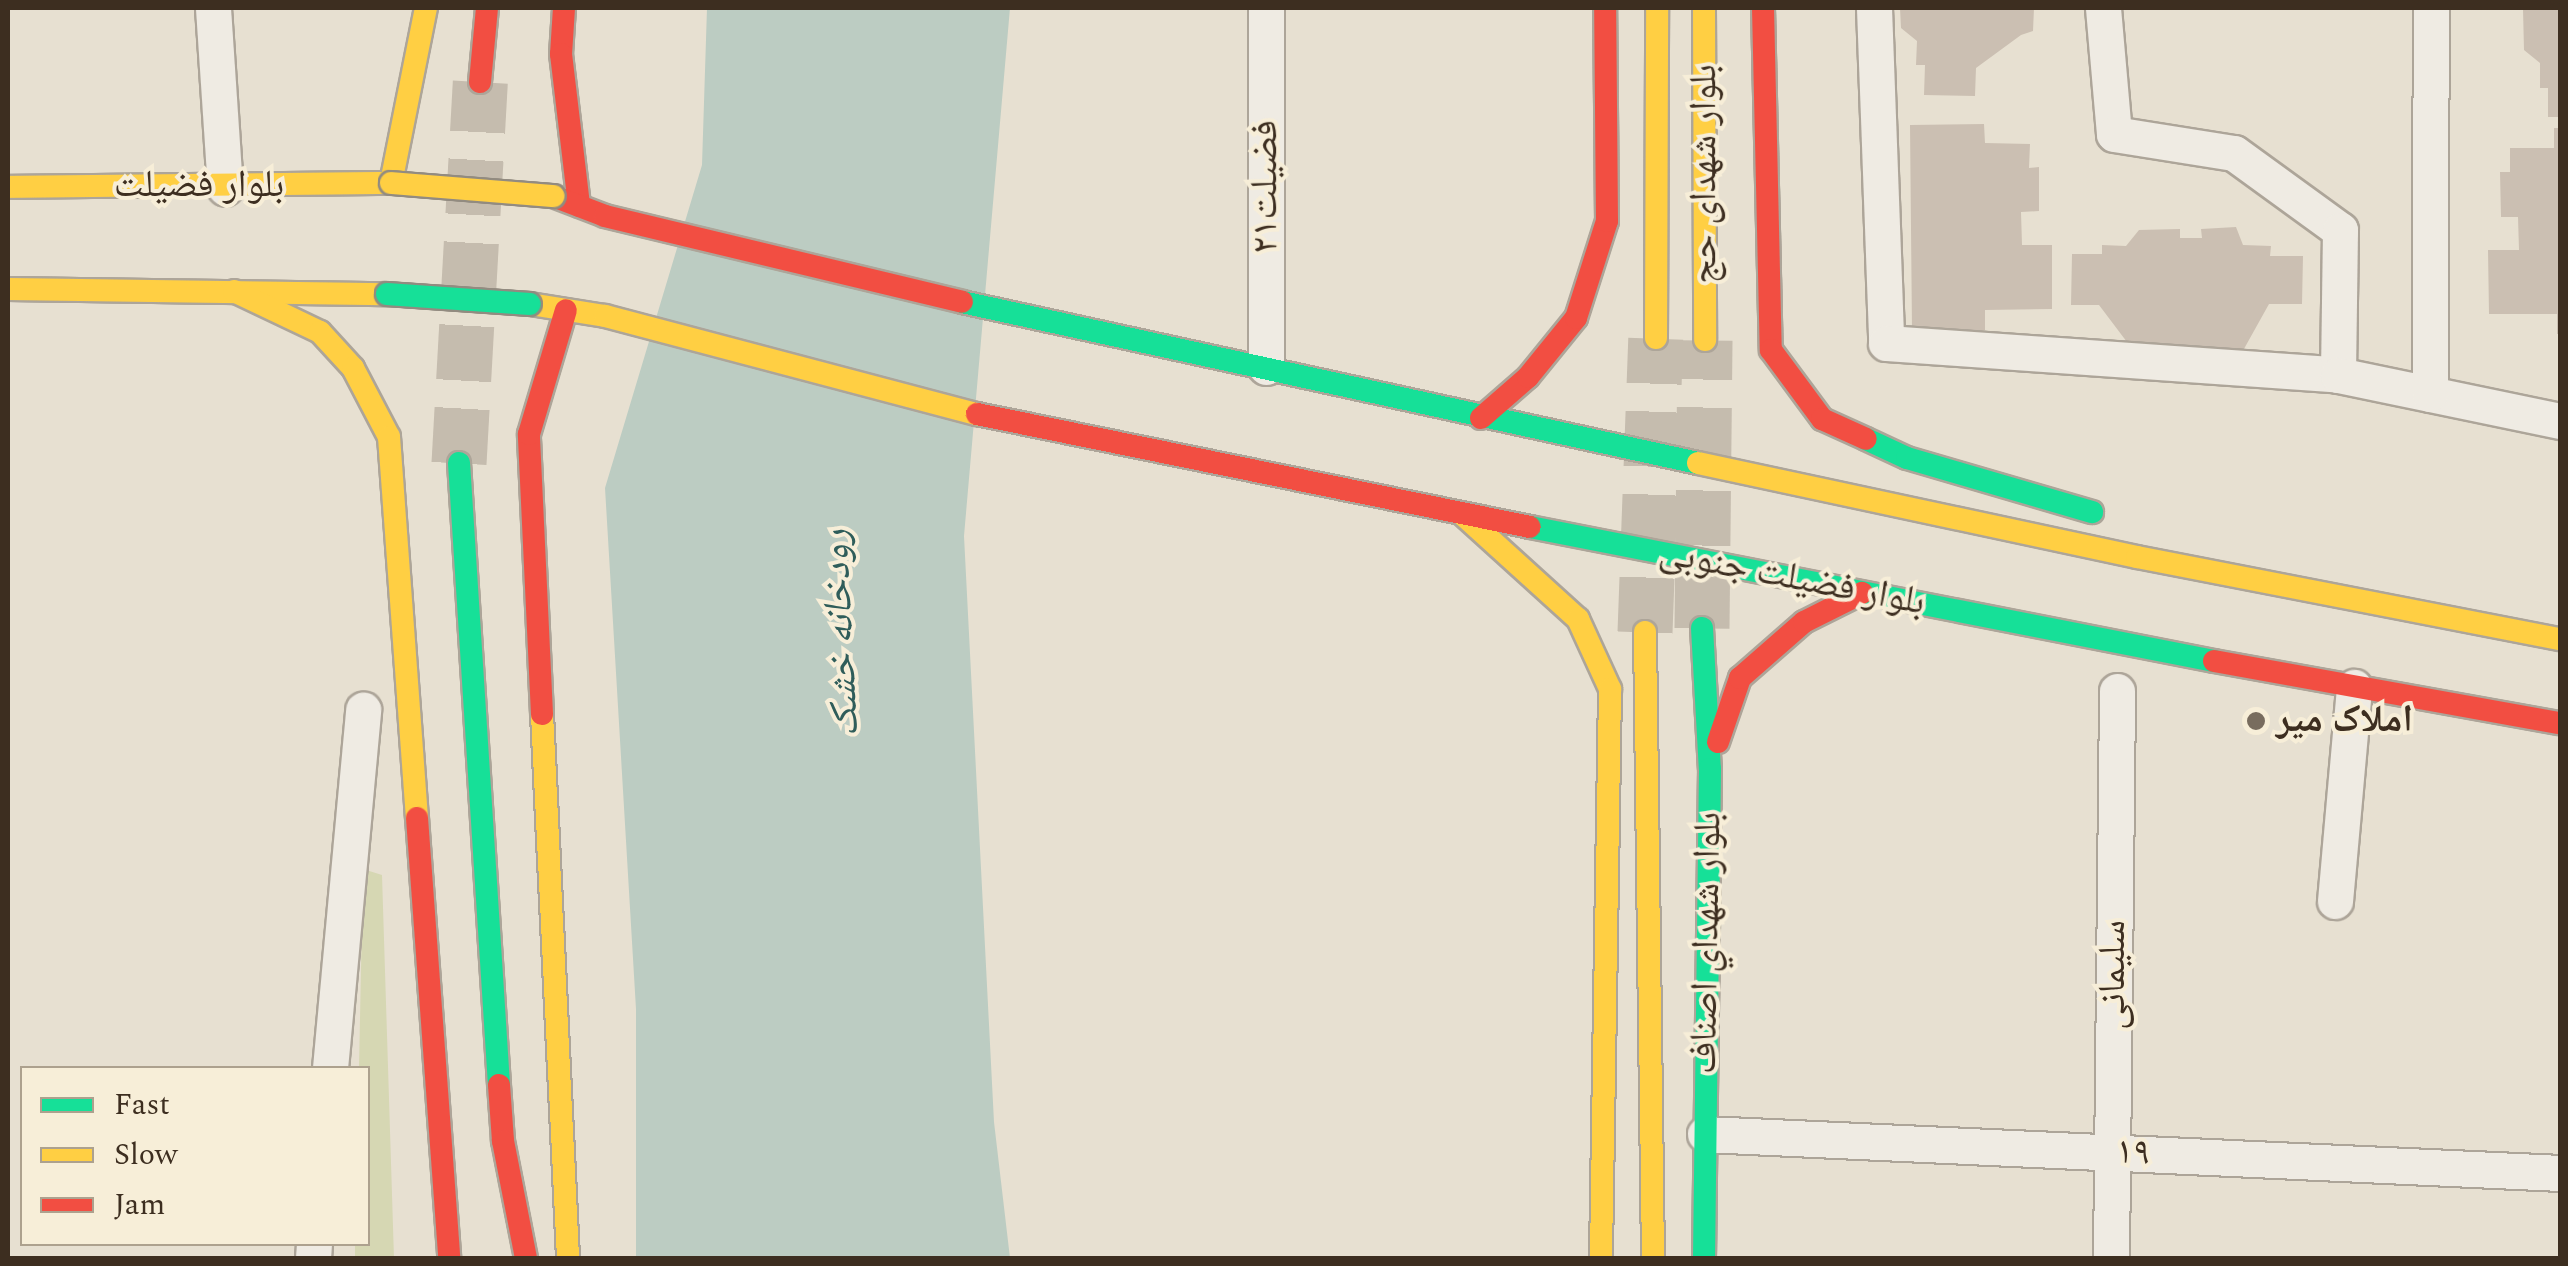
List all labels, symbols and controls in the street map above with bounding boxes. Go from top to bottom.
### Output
street label: بلوار شهدای حج [1682,64,1728,284]
street label: فضیلت۲۱ [1243,120,1289,254]
street label: بلوار فضیلت [114,163,284,209]
water label: رودخانه خشک [812,528,870,738]
street label: بلوار فضیلت جنوبی [1655,530,1929,626]
place label: املاک میر [2276,698,2413,744]
marker: املاک میر [2245,710,2267,732]
street label: بلوار شهداي اصناف [1682,812,1732,1074]
street label: سلیمانی [2091,920,2137,1030]
legend [20,1066,370,1246]
text: Fast [114,1082,170,1128]
street label: ۱۹ [2115,1129,2151,1177]
text: Slow [114,1132,178,1178]
text: Jam [114,1182,165,1228]

